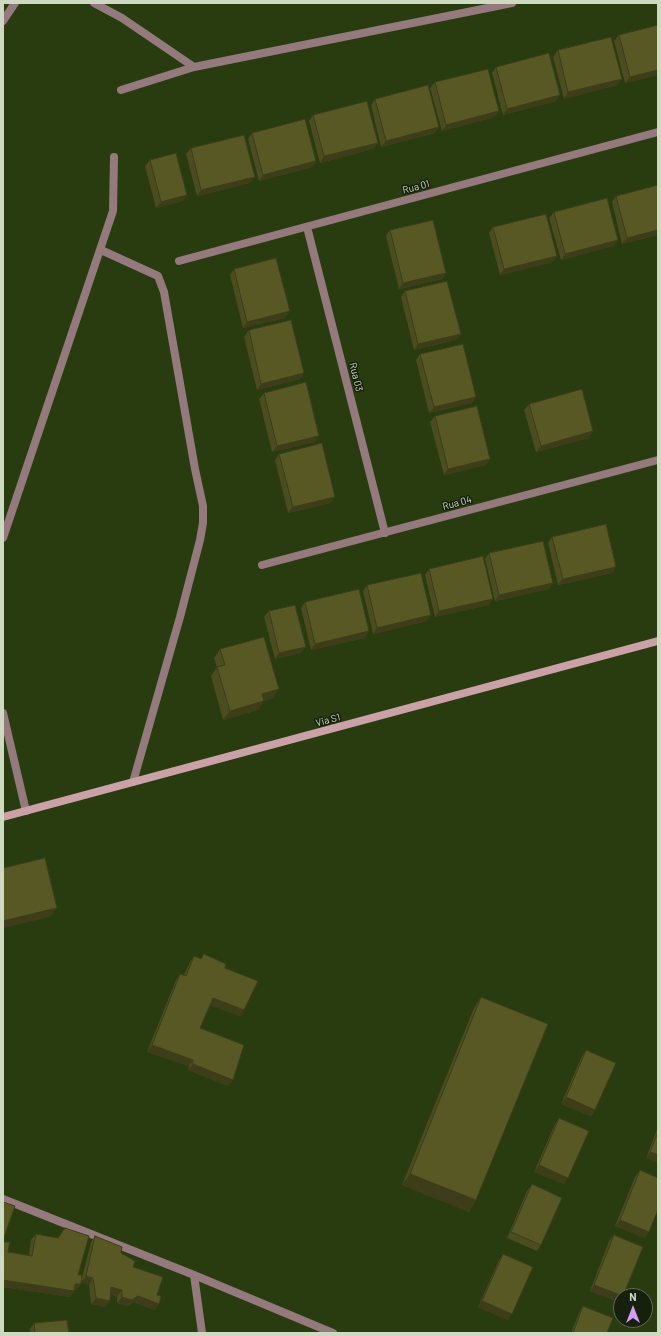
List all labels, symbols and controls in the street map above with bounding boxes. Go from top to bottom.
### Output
street label: Rua 01 [401,178,431,196]
street label: Rua 03 [347,361,365,393]
street label: Rua 04 [441,493,473,513]
street label: Via S1 [314,711,342,729]
north arrow [613,1288,653,1328]
text: N [629,1290,637,1303]

